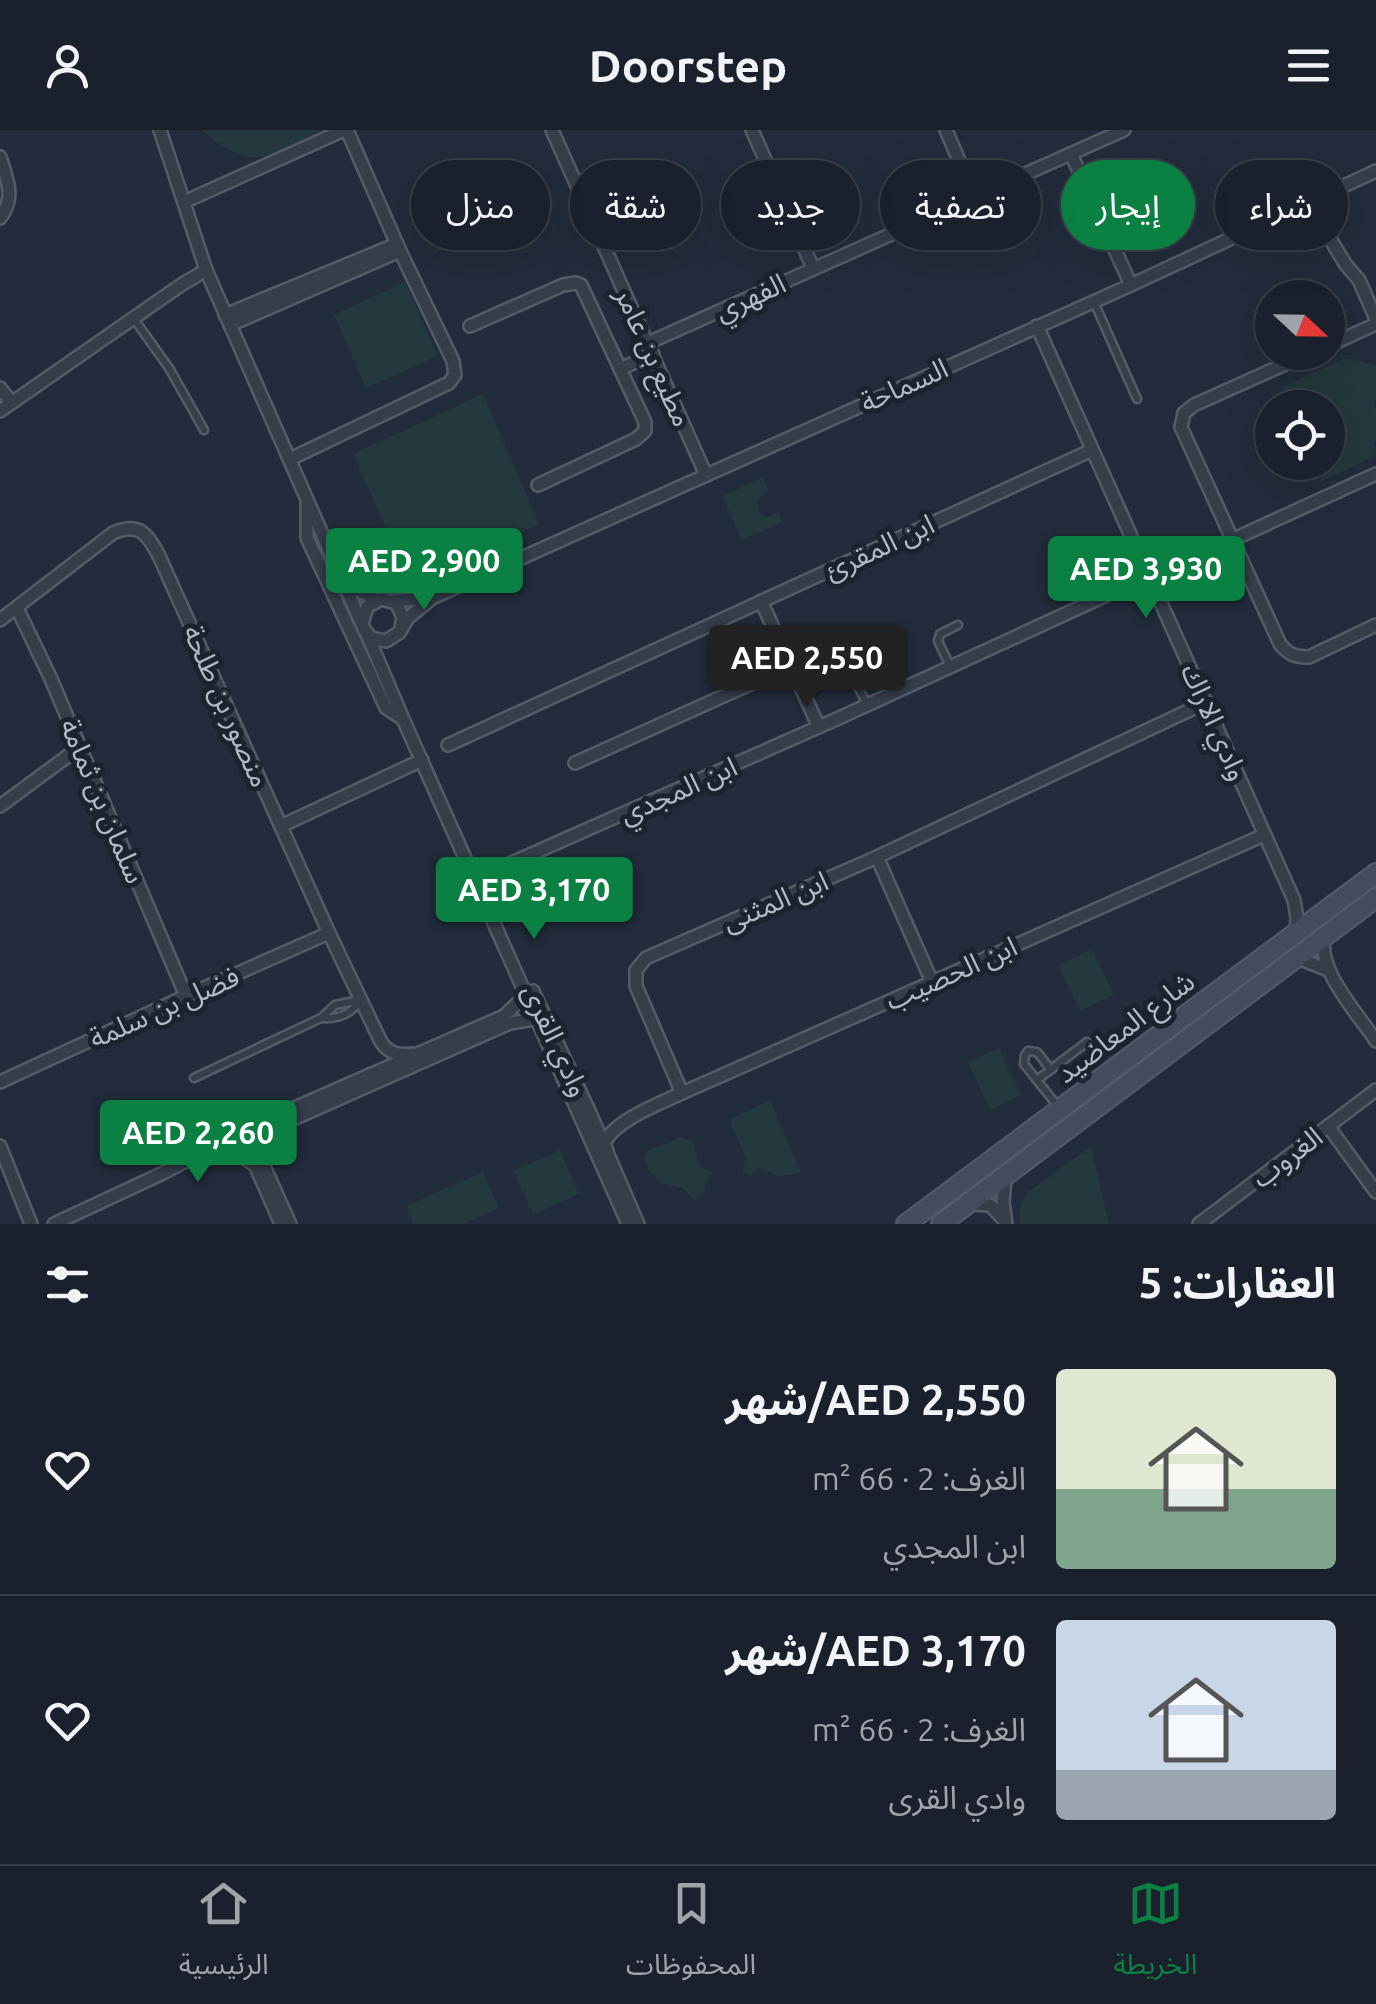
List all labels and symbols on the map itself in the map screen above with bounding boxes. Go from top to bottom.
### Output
street label: الفهري [710,267,793,332]
north arrow [1255,280,1345,370]
street label: مطيع بن عامر [604,282,699,433]
street label: السماحة [855,352,952,417]
street label: ابن المقرئ [819,508,939,587]
pin: AED 2,900 [310,528,538,613]
pin: AED 3,930 [1032,536,1260,621]
street label: منصور بن طلحة [176,620,277,792]
pin: AED 2,550 [693,625,921,710]
street label: وادي الاراك [1170,659,1255,787]
street label: سلمان بن ثمامة [53,714,152,889]
street label: ابن المجدي [614,750,744,835]
pin: AED 3,170 [420,857,648,942]
street label: ابن المثنى [717,864,833,938]
street label: ابن الحصيب [880,930,1022,1017]
street label: فضل بن سلمة [84,960,244,1055]
street label: شارع المعاضيد [1050,965,1203,1093]
street label: وادي القرى [511,979,596,1104]
pin: AED 2,260 [84,1100,312,1185]
street label: الغروب [1245,1120,1329,1195]

